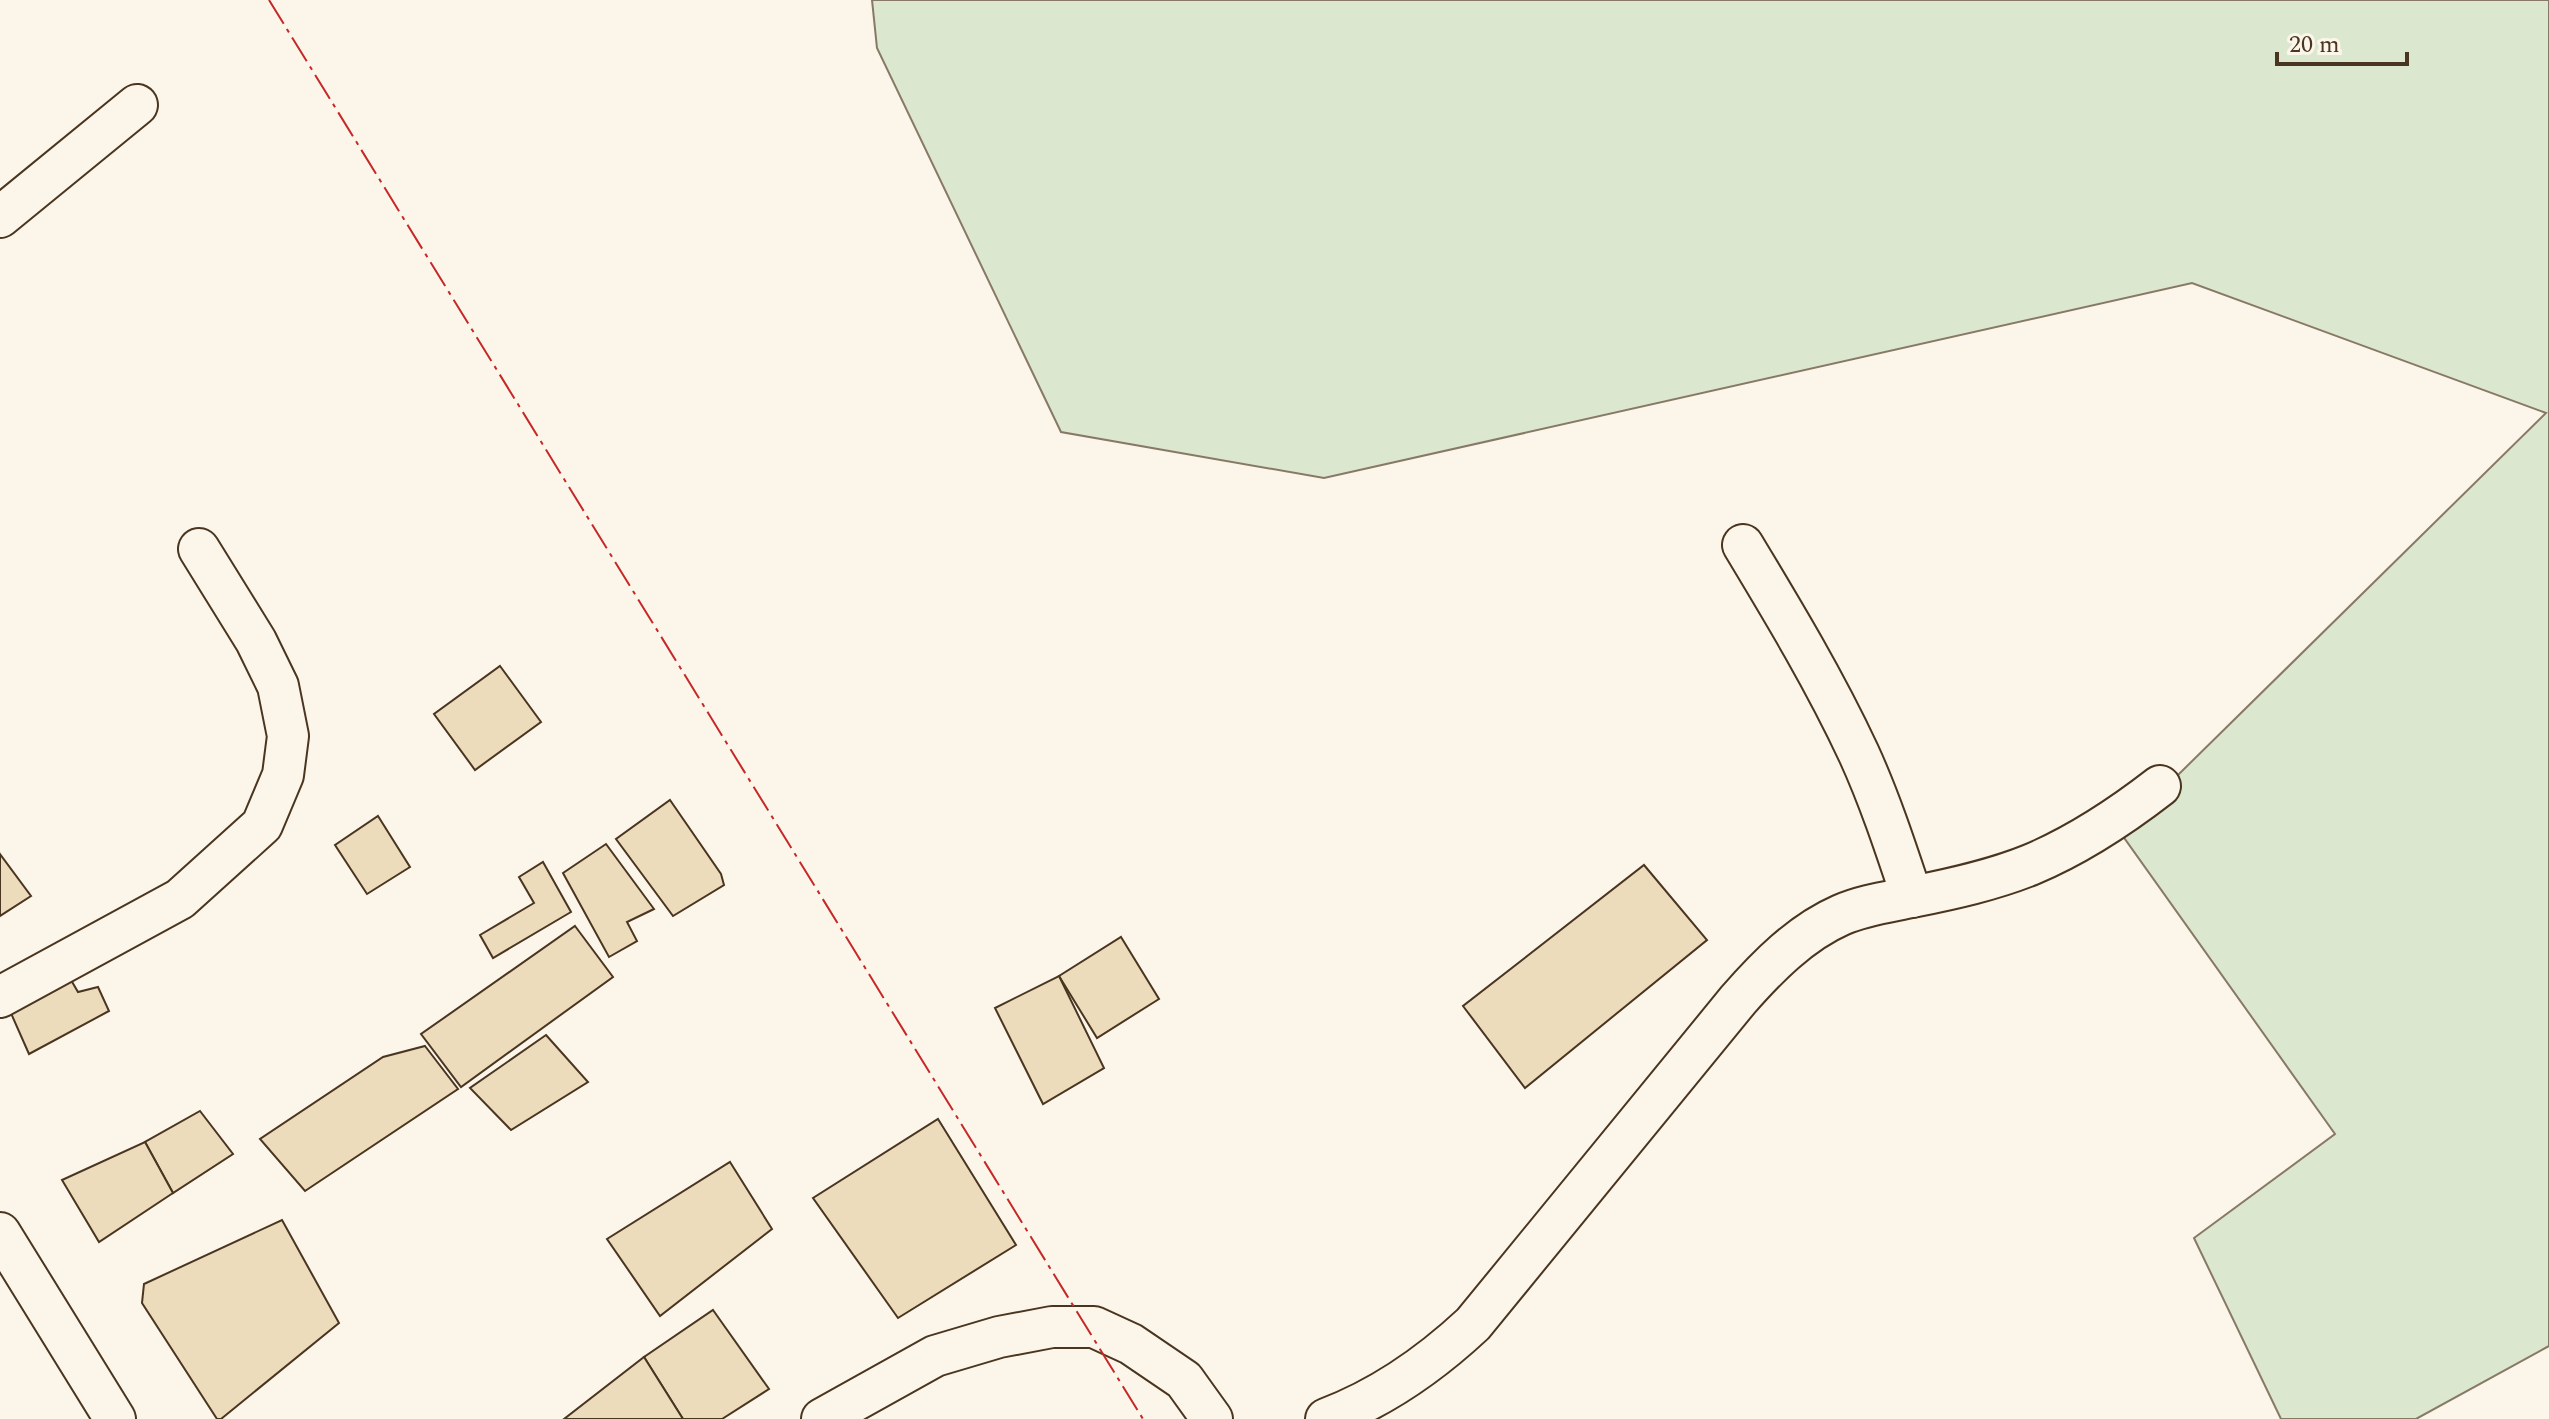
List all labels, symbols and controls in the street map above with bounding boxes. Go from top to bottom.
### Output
scale bar [2277,16,2407,66]
text: 20 m [2289,27,2340,63]

